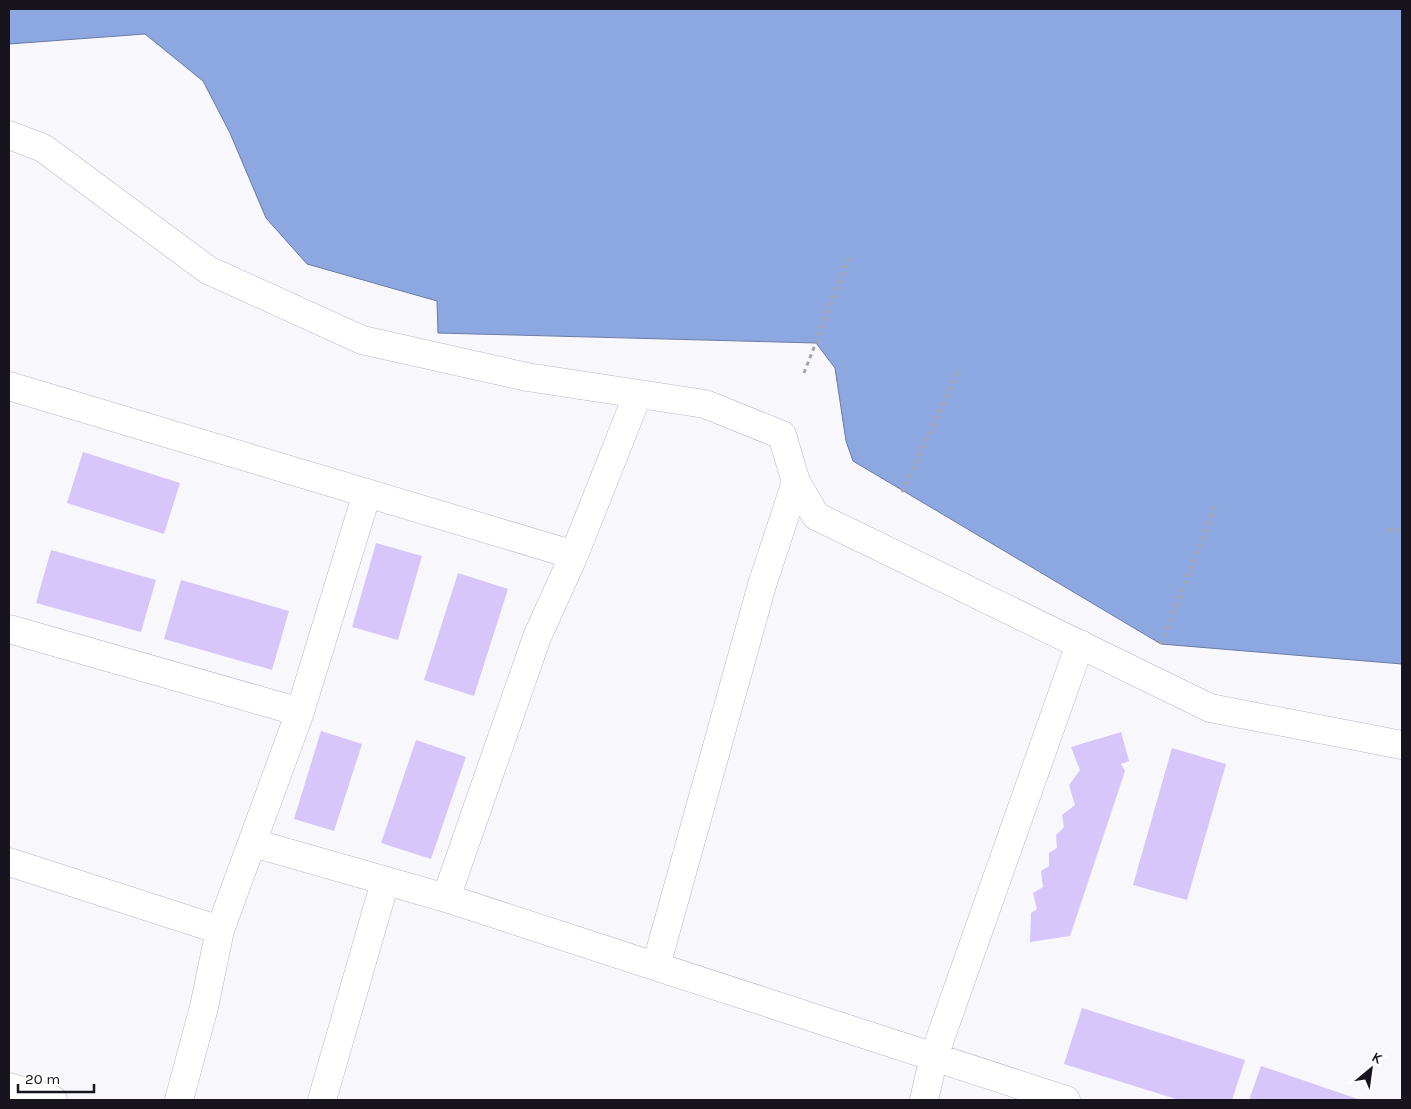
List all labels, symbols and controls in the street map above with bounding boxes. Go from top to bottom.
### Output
north arrow [1346,1044,1396,1094]
text: K [1369,1048,1386,1068]
scale bar [18,1062,94,1094]
text: 20 m [25,1070,60,1088]

